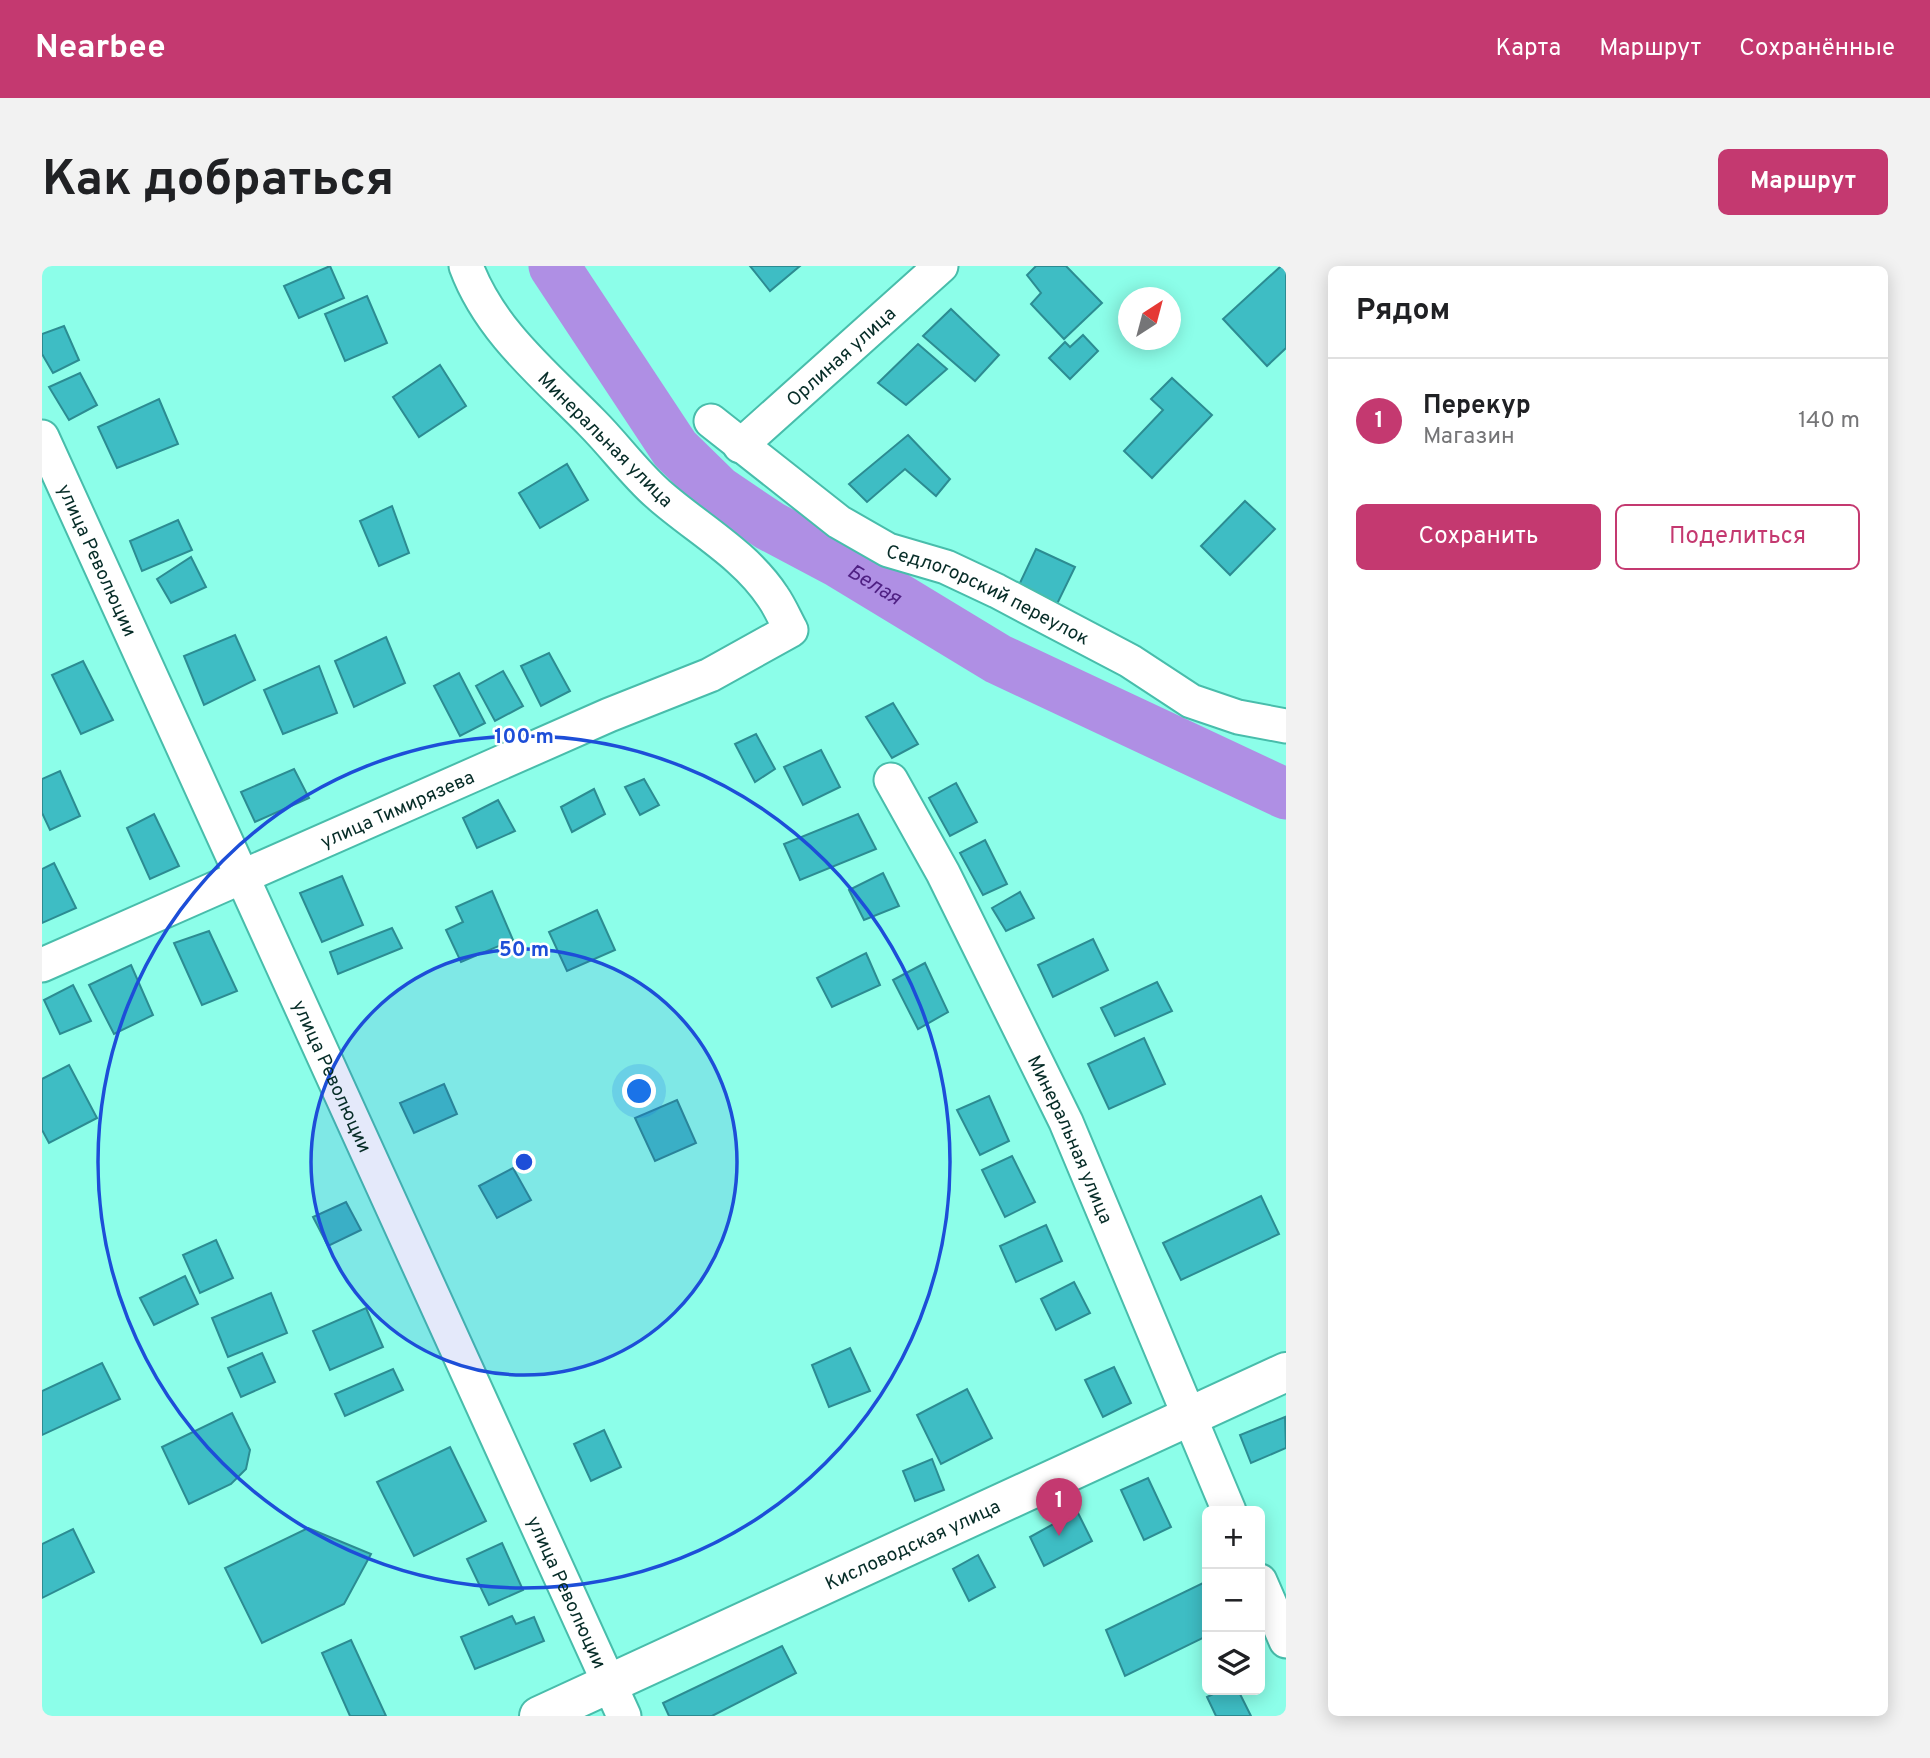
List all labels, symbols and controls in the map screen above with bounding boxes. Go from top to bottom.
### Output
text: Nearbee [35,28,166,70]
text: Карта [1495,34,1561,64]
text: Маршрут [1599,34,1701,64]
text: Сохранённые [1739,34,1895,64]
button: Маршрут [1718,149,1888,215]
text: Как добраться [42,151,394,213]
north arrow [1118,287,1181,350]
text: Рядом [1356,293,1450,330]
street label: Орлиная улица [782,302,902,413]
street label: Минеральная улица [532,368,677,513]
text: Перекур [1423,390,1531,423]
text: 1 [1374,407,1384,436]
text: 140 m [1798,407,1860,436]
text: Магазин [1423,423,1515,452]
street label: улица Революции [51,481,141,641]
button: Сохранить [1356,504,1601,570]
button: Поделиться [1615,504,1860,570]
street label: Седлогорский переулок [883,540,1093,652]
water label: Белая [842,559,907,613]
text: 100 m [494,724,554,751]
street label: улица Тимирязева [317,766,479,855]
text: 50 m [499,937,549,964]
street label: улица Революции [286,997,376,1157]
street label: Минеральная улица [1021,1052,1117,1228]
your location [622,1074,656,1108]
centre of rings [512,1150,536,1174]
pin: 1 [1036,1478,1082,1536]
street label: Кисловодская улица [822,1495,1005,1597]
map controls [1202,1506,1265,1695]
button: + [1202,1506,1265,1569]
street label: улица Революции [521,1513,611,1673]
button: − [1202,1569,1265,1632]
button: layers [1202,1632,1265,1695]

